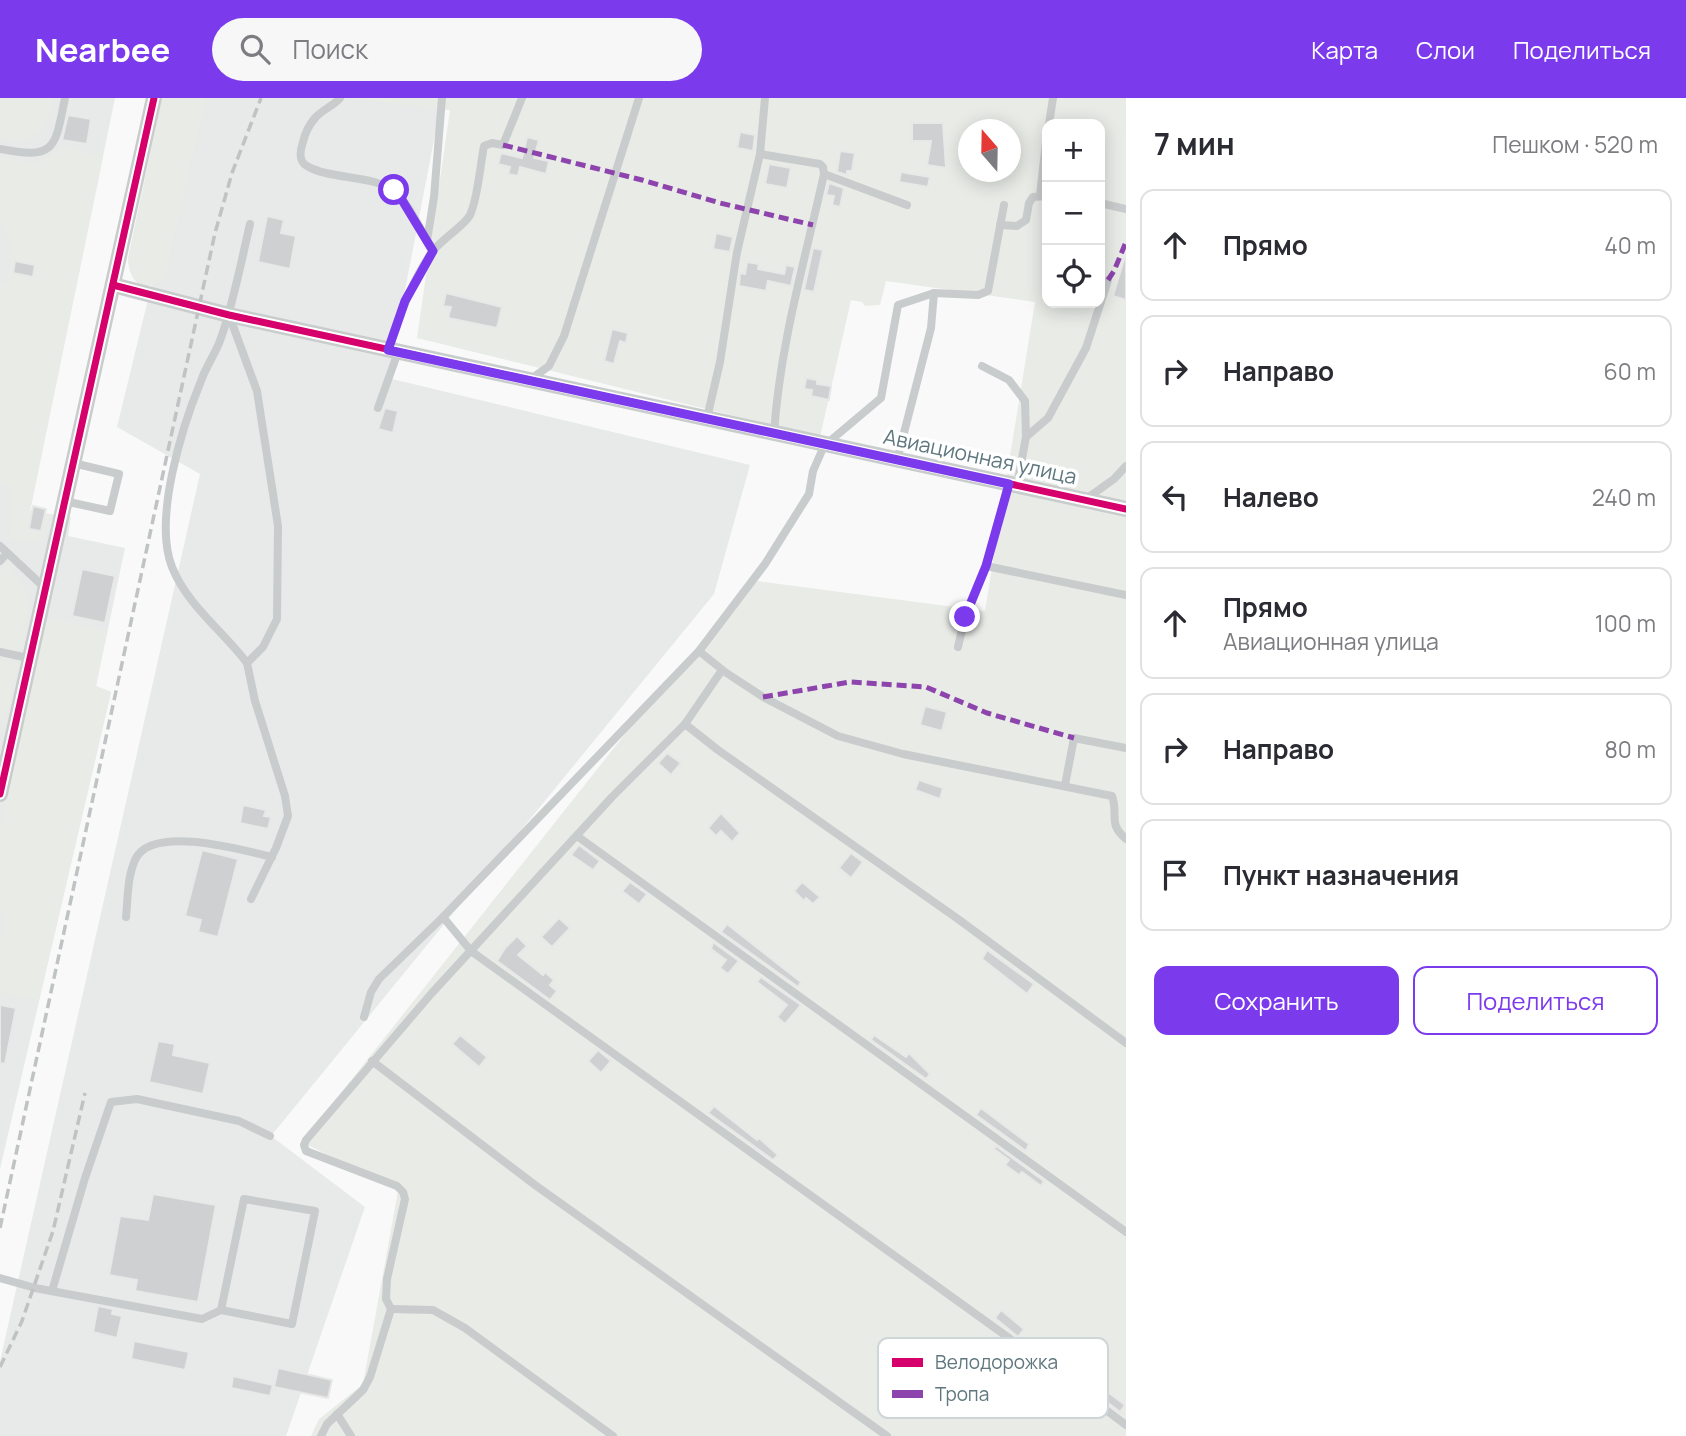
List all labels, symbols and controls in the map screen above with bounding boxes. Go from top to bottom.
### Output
search box [212,18,702,81]
text: Nearbee [35,27,170,72]
icon: search [236,30,274,68]
text: Поиск [292,31,368,67]
text: Карта [1311,33,1378,66]
text: Слои [1416,33,1475,66]
text: Поделиться [1513,33,1651,66]
north arrow [958,119,1021,182]
map controls [1042,119,1105,308]
button: + [1042,119,1105,182]
text: 7 мин [1154,123,1235,164]
text: Пешком · 520 m [1492,128,1658,160]
route start [378,174,409,205]
button: − [1042,182,1105,245]
icon: ahead [1156,226,1194,264]
text: Прямо [1223,227,1308,263]
text: 40 m [1604,229,1656,261]
button: locate [1042,245,1105,308]
icon: right [1156,352,1194,390]
text: Направо [1223,353,1334,389]
text: 60 m [1604,355,1656,387]
street label: Авиационная улица [881,422,1080,490]
icon: left [1156,478,1194,516]
text: Налево [1223,479,1319,515]
text: 240 m [1592,481,1656,513]
text: Прямо [1223,589,1308,625]
route end [949,601,980,632]
icon: ahead [1156,604,1194,642]
text: 100 m [1595,607,1656,639]
text: Авиационная улица [1223,625,1439,657]
icon: right [1156,730,1194,768]
text: Направо [1223,731,1334,767]
text: 80 m [1605,733,1656,765]
icon: arrive [1156,856,1194,894]
text: Пункт назначения [1223,857,1459,893]
button: Сохранить [1154,966,1399,1035]
button: Поделиться [1413,966,1658,1035]
legend [878,1338,1108,1418]
text: Велодорожка [935,1349,1058,1375]
text: Тропа [935,1381,989,1407]

